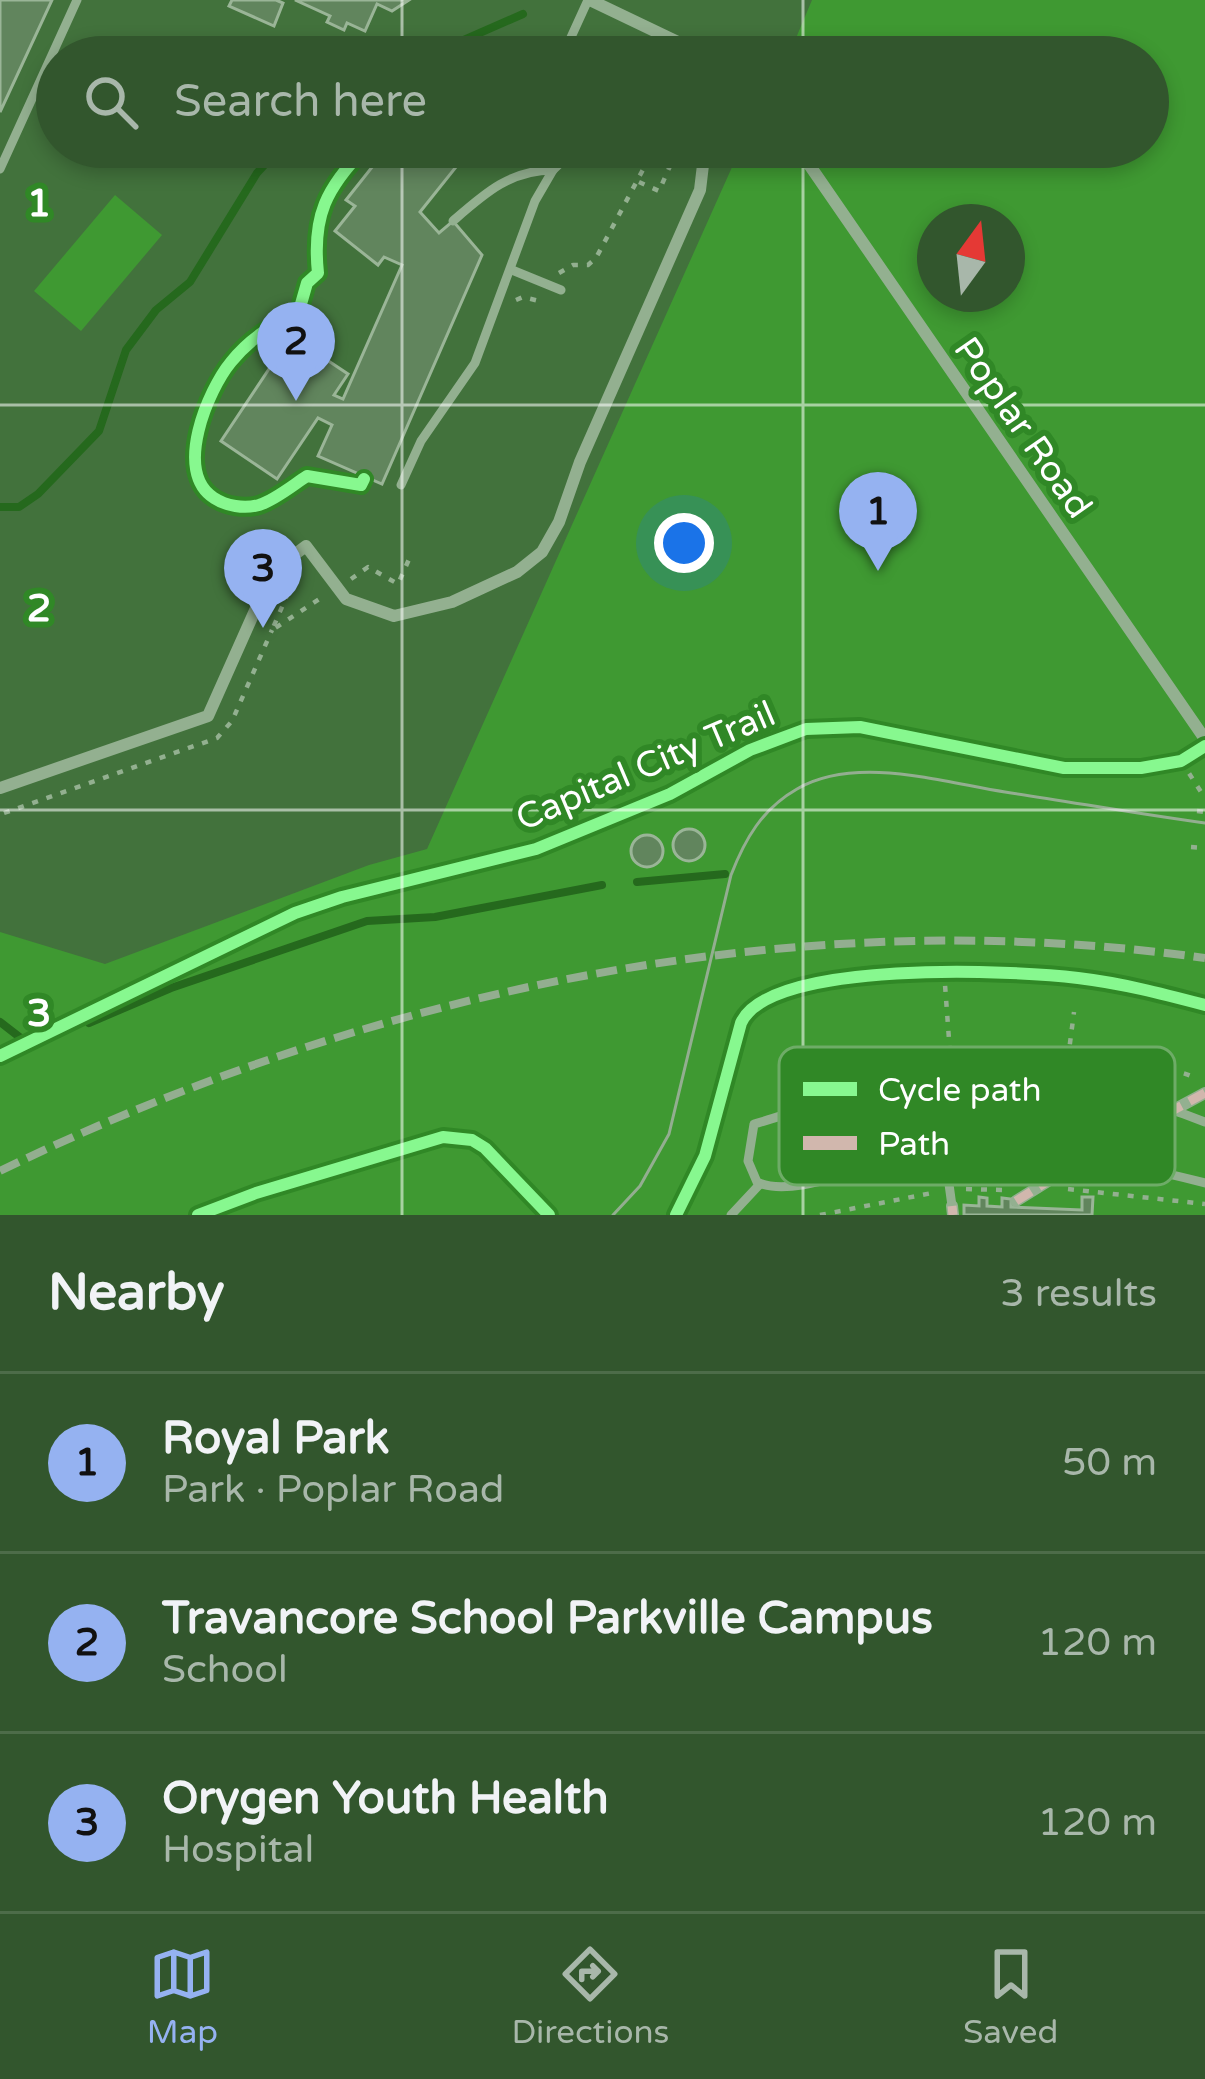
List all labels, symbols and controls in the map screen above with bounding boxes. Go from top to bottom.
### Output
search box [36,36,1169,168]
icon: search [78,69,144,135]
text: Search here [174,75,427,129]
text: 1 [27,180,51,227]
north arrow [917,204,1025,312]
pin: 2 [257,302,335,401]
street label: Poplar Road [945,329,1101,527]
pin: 1 [839,472,917,571]
your location [654,513,714,573]
pin: 3 [224,529,302,628]
text: 2 [27,585,51,632]
street label: Capital City Trail [510,692,782,840]
text: 3 [27,990,51,1037]
legend [779,1047,1175,1185]
text: Cycle path [878,1071,1042,1110]
text: Path [878,1125,950,1164]
text: Nearby [48,1262,225,1324]
text: 3 results [1000,1270,1157,1317]
text: Royal Park [162,1412,389,1466]
text: 1 [75,1439,99,1486]
text: 50 m [1062,1439,1157,1486]
text: Park · Poplar Road [162,1466,504,1513]
text: Travancore School Parkville Campus [162,1592,933,1646]
text: 2 [75,1619,99,1666]
text: 120 m [1038,1619,1157,1666]
text: School [162,1646,288,1693]
text: Orygen Youth Health [162,1772,609,1826]
text: 3 [75,1799,99,1846]
text: 120 m [1038,1799,1157,1846]
text: Hospital [162,1826,314,1873]
tab: Map [147,1941,218,2052]
tab: Directions [512,1941,669,2052]
tab: Saved [963,1941,1058,2052]

